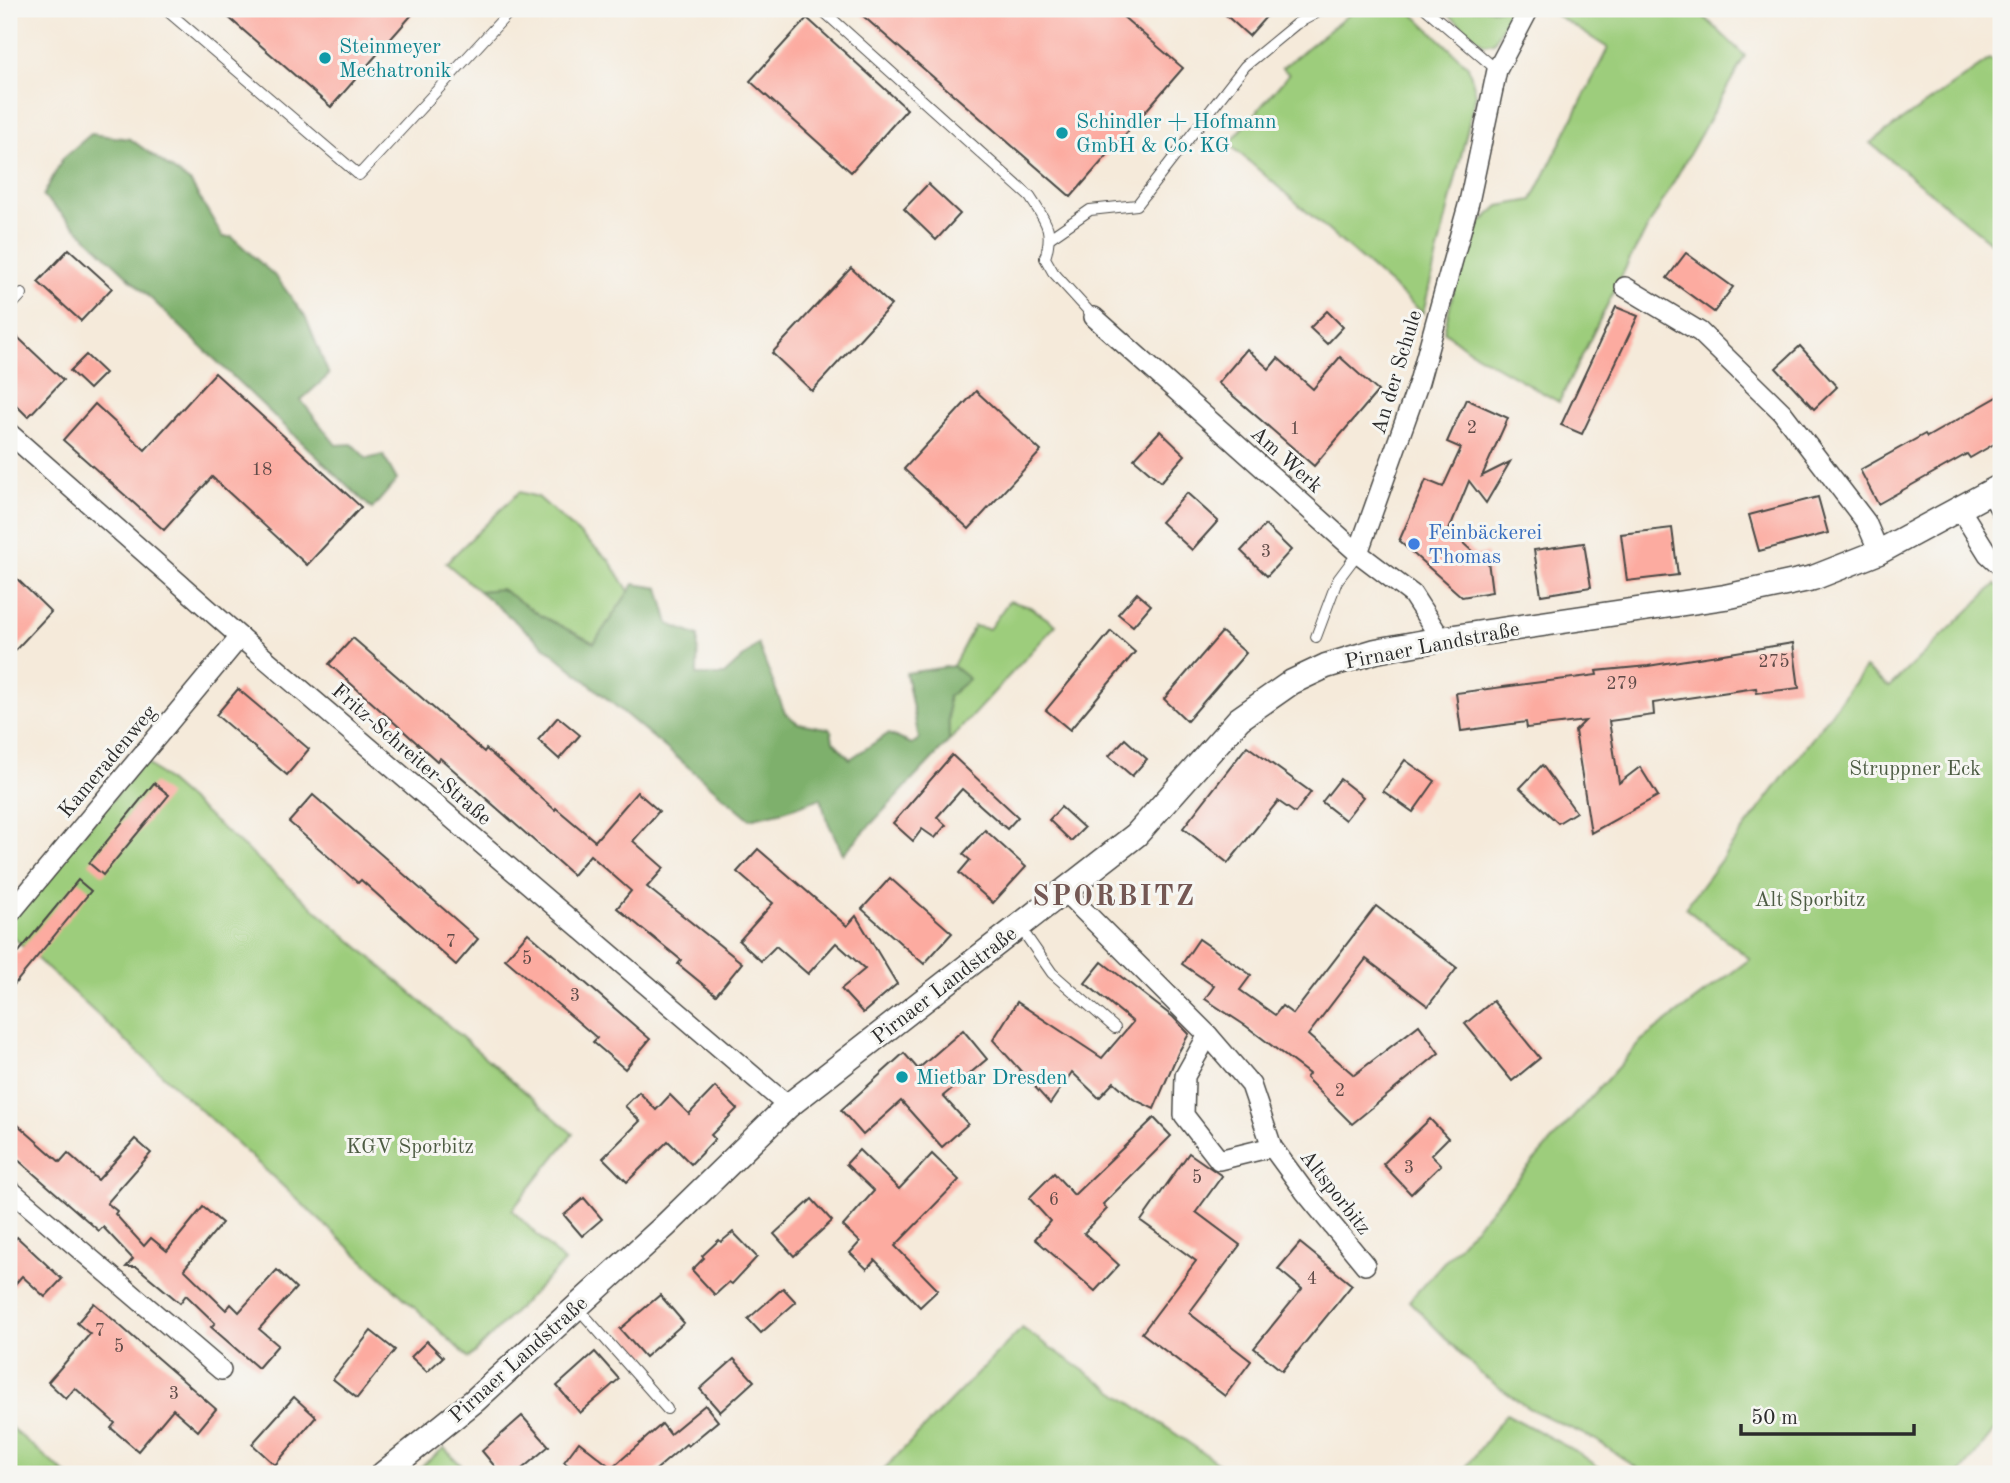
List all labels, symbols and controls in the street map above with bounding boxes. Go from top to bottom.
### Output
place label: Steinmeyer Mechatronik [339,37,452,82]
marker: Steinmeyer Mechatronik [317,50,333,66]
place label: Schindler + Hofmann GmbH & Co. KG [1076,112,1277,157]
marker: Schindler + Hofmann GmbH & Co. KG [1054,125,1070,141]
street label: An der Schule [1369,308,1426,437]
house number: 2 [1467,419,1477,437]
house number: 1 [1290,420,1300,438]
street label: Am Werk [1246,423,1326,497]
house number: 18 [252,461,272,479]
place label: Feinbäckerei Thomas [1428,523,1542,568]
marker: Feinbäckerei Thomas [1406,536,1422,552]
house number: 3 [1261,543,1271,561]
street label: Pirnaer Landstraße [1343,619,1521,674]
house number: 275 [1758,653,1790,671]
house number: 279 [1606,675,1638,693]
street label: Fritz-Schreiter-Straße [327,680,495,830]
street label: Kameradenweg [55,701,162,822]
park label: Struppner Eck [1849,759,1981,780]
district label: SPORBITZ [1032,884,1196,912]
park label: Alt Sporbitz [1755,890,1865,911]
street label: Pirnaer Landstraße [869,923,1021,1049]
house number: 7 [446,933,456,951]
house number: 5 [522,950,532,968]
house number: 3 [570,987,580,1005]
place label: Mietbar Dresden [916,1068,1068,1089]
marker: Mietbar Dresden [894,1069,910,1085]
house number: 2 [1335,1082,1345,1100]
park label: KGV Sporbitz [346,1137,474,1158]
street label: Altsporbitz [1295,1147,1374,1239]
house number: 3 [1404,1159,1414,1177]
house number: 5 [1192,1169,1202,1187]
house number: 6 [1049,1191,1059,1209]
house number: 4 [1307,1270,1317,1288]
street label: Pirnaer Landstraße [446,1293,592,1427]
house number: 7 [95,1322,105,1340]
house number: 5 [114,1338,124,1356]
house number: 3 [169,1385,179,1403]
scale bar [1741,1392,1914,1436]
text: 50 m [1751,1408,1798,1429]

